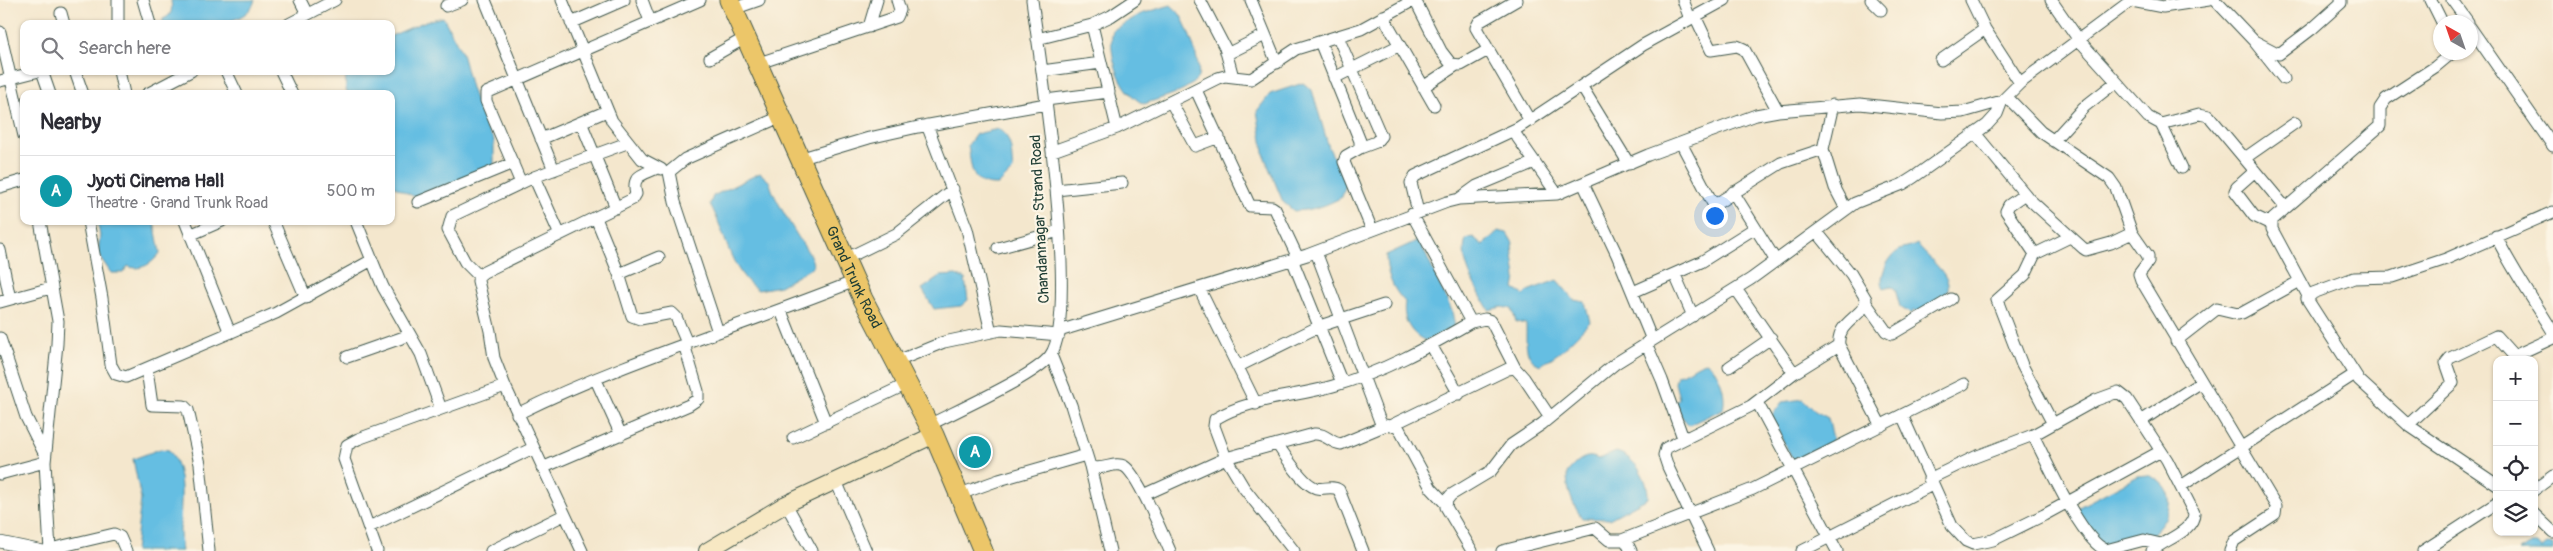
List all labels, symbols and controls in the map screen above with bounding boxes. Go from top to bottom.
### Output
north arrow [2433,15,2478,60]
search box [20,20,395,75]
icon: search [38,34,66,62]
text: Search here [78,36,171,60]
text: Nearby [40,109,101,136]
street label: Chandannagar Strand Road [1026,134,1054,304]
text: Jyoti Cinema Hall [87,169,224,193]
text: A [51,181,61,201]
text: 500 m [327,181,375,201]
text: Theatre · Grand Trunk Road [87,193,268,213]
your location [1702,203,1728,229]
street label: Grand Trunk Road [822,223,886,332]
map controls [2493,356,2538,536]
button: + [2493,356,2538,401]
button: − [2493,401,2538,446]
pin: A [959,433,991,471]
button: locate [2493,446,2538,491]
button: layers [2493,491,2538,536]

